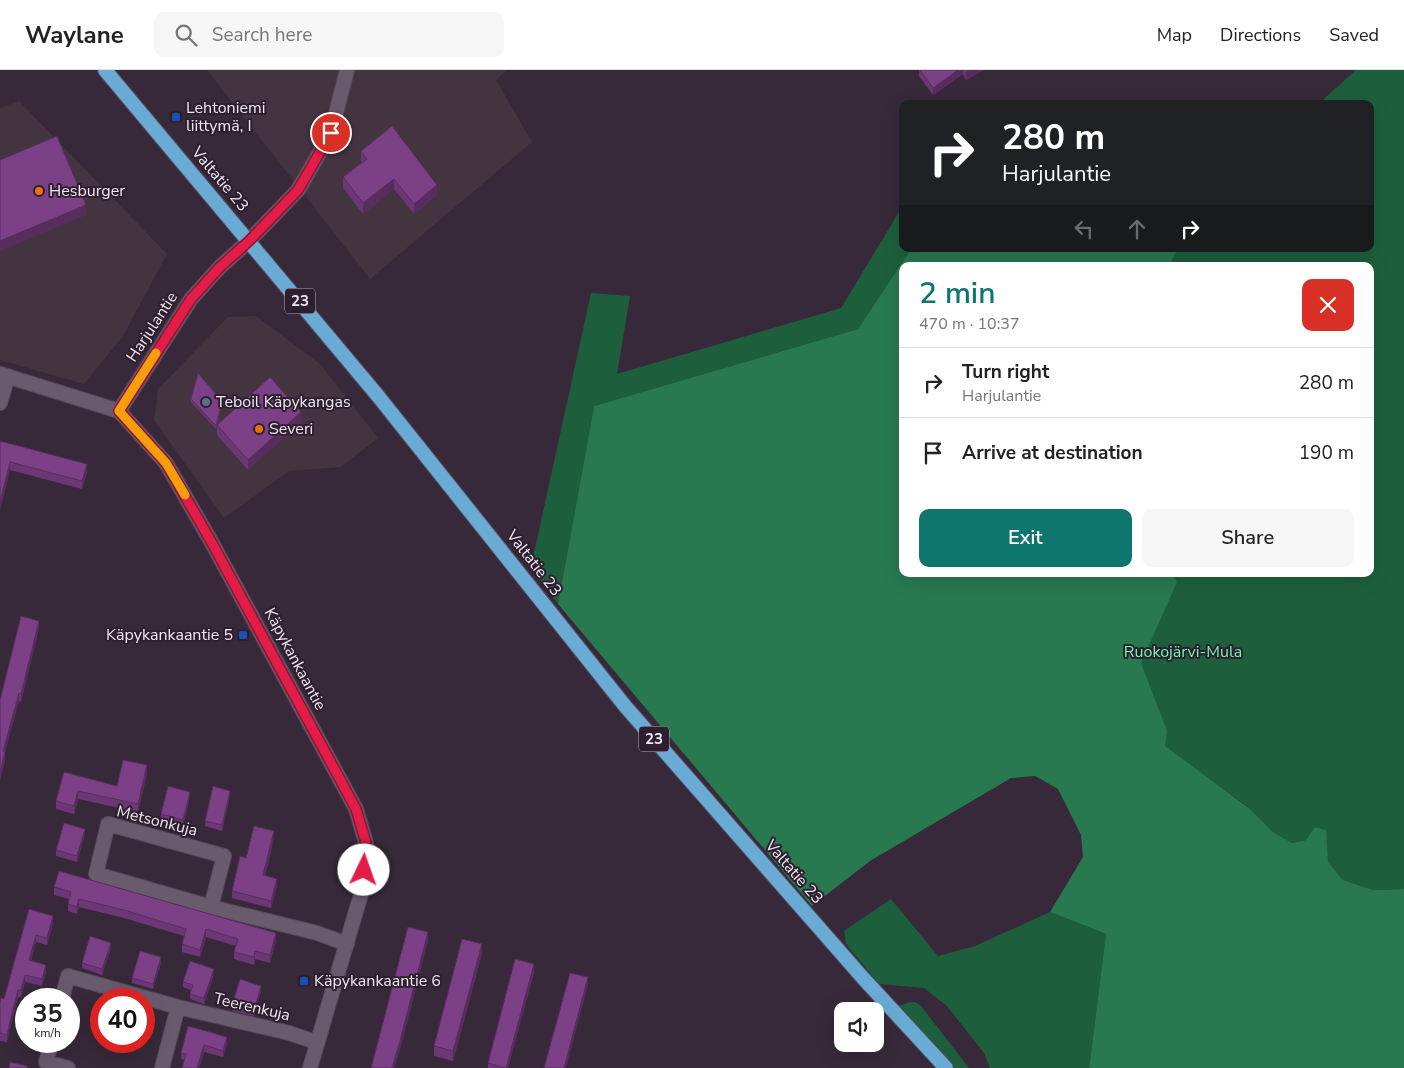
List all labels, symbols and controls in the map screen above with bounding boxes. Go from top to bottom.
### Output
search box [154,12,504,57]
text: Waylane [25,19,124,51]
icon: search [172,21,200,49]
text: Search here [212,22,312,48]
text: Map [1157,23,1192,47]
text: Directions [1220,23,1301,47]
text: Saved [1329,23,1379,47]
place label: Lehtoniemi liittymä, I [186,97,265,137]
marker: Lehtoniemi liittymä, I [170,111,182,123]
pin [310,112,352,154]
text: 280 m [1002,114,1105,161]
icon: arrive [317,119,345,147]
icon: right [919,120,984,185]
street label: Valtatie 23 [186,141,254,216]
text: Harjulantie [1002,159,1111,189]
place label: Hesburger [49,180,125,202]
marker: Hesburger [33,185,45,197]
icon: left [1070,215,1098,243]
icon: ahead [1123,215,1151,243]
icon: right [1176,215,1204,243]
text: 2 min [919,273,995,314]
button: close [1302,279,1354,331]
street label: Harjulantie [121,288,183,366]
road number: 23 [285,288,315,314]
text: 470 m · 10:37 [919,313,1020,335]
text: Turn right [962,359,1049,385]
icon: right [919,369,947,397]
text: 280 m [1299,370,1354,396]
text: Harjulantie [962,385,1041,407]
place label: Teboil Käpykangas [216,391,351,413]
marker: Teboil Käpykangas [200,396,212,408]
place label: Severi [269,418,313,440]
marker: Severi [253,423,265,435]
icon: arrive [919,439,947,467]
text: Arrive at destination [962,440,1143,466]
text: 190 m [1299,440,1354,466]
button: Exit [919,509,1132,567]
button: Share [1142,509,1354,567]
street label: Valtatie 23 [501,525,567,601]
street label: Käpykankaantie [259,604,331,714]
place label: Käpykankaantie 5 [106,624,233,646]
marker: Käpykankaantie 5 [237,629,249,641]
park label: Ruokojärvi-Mula [1124,641,1242,663]
road number: 23 [639,726,669,752]
street label: Metsonkuja [114,800,200,842]
street label: Valtatie 23 [759,834,828,909]
position arrow [337,843,389,895]
place label: Käpykankaantie 6 [314,970,441,992]
marker: Käpykankaantie 6 [298,975,310,987]
speed limit sign: 40 [90,988,155,1053]
street label: Teerenkuja [212,988,292,1026]
text: 35 [32,997,63,1031]
map controls [834,1002,884,1052]
button: sound [834,1002,884,1052]
text: km/h [34,1025,61,1041]

